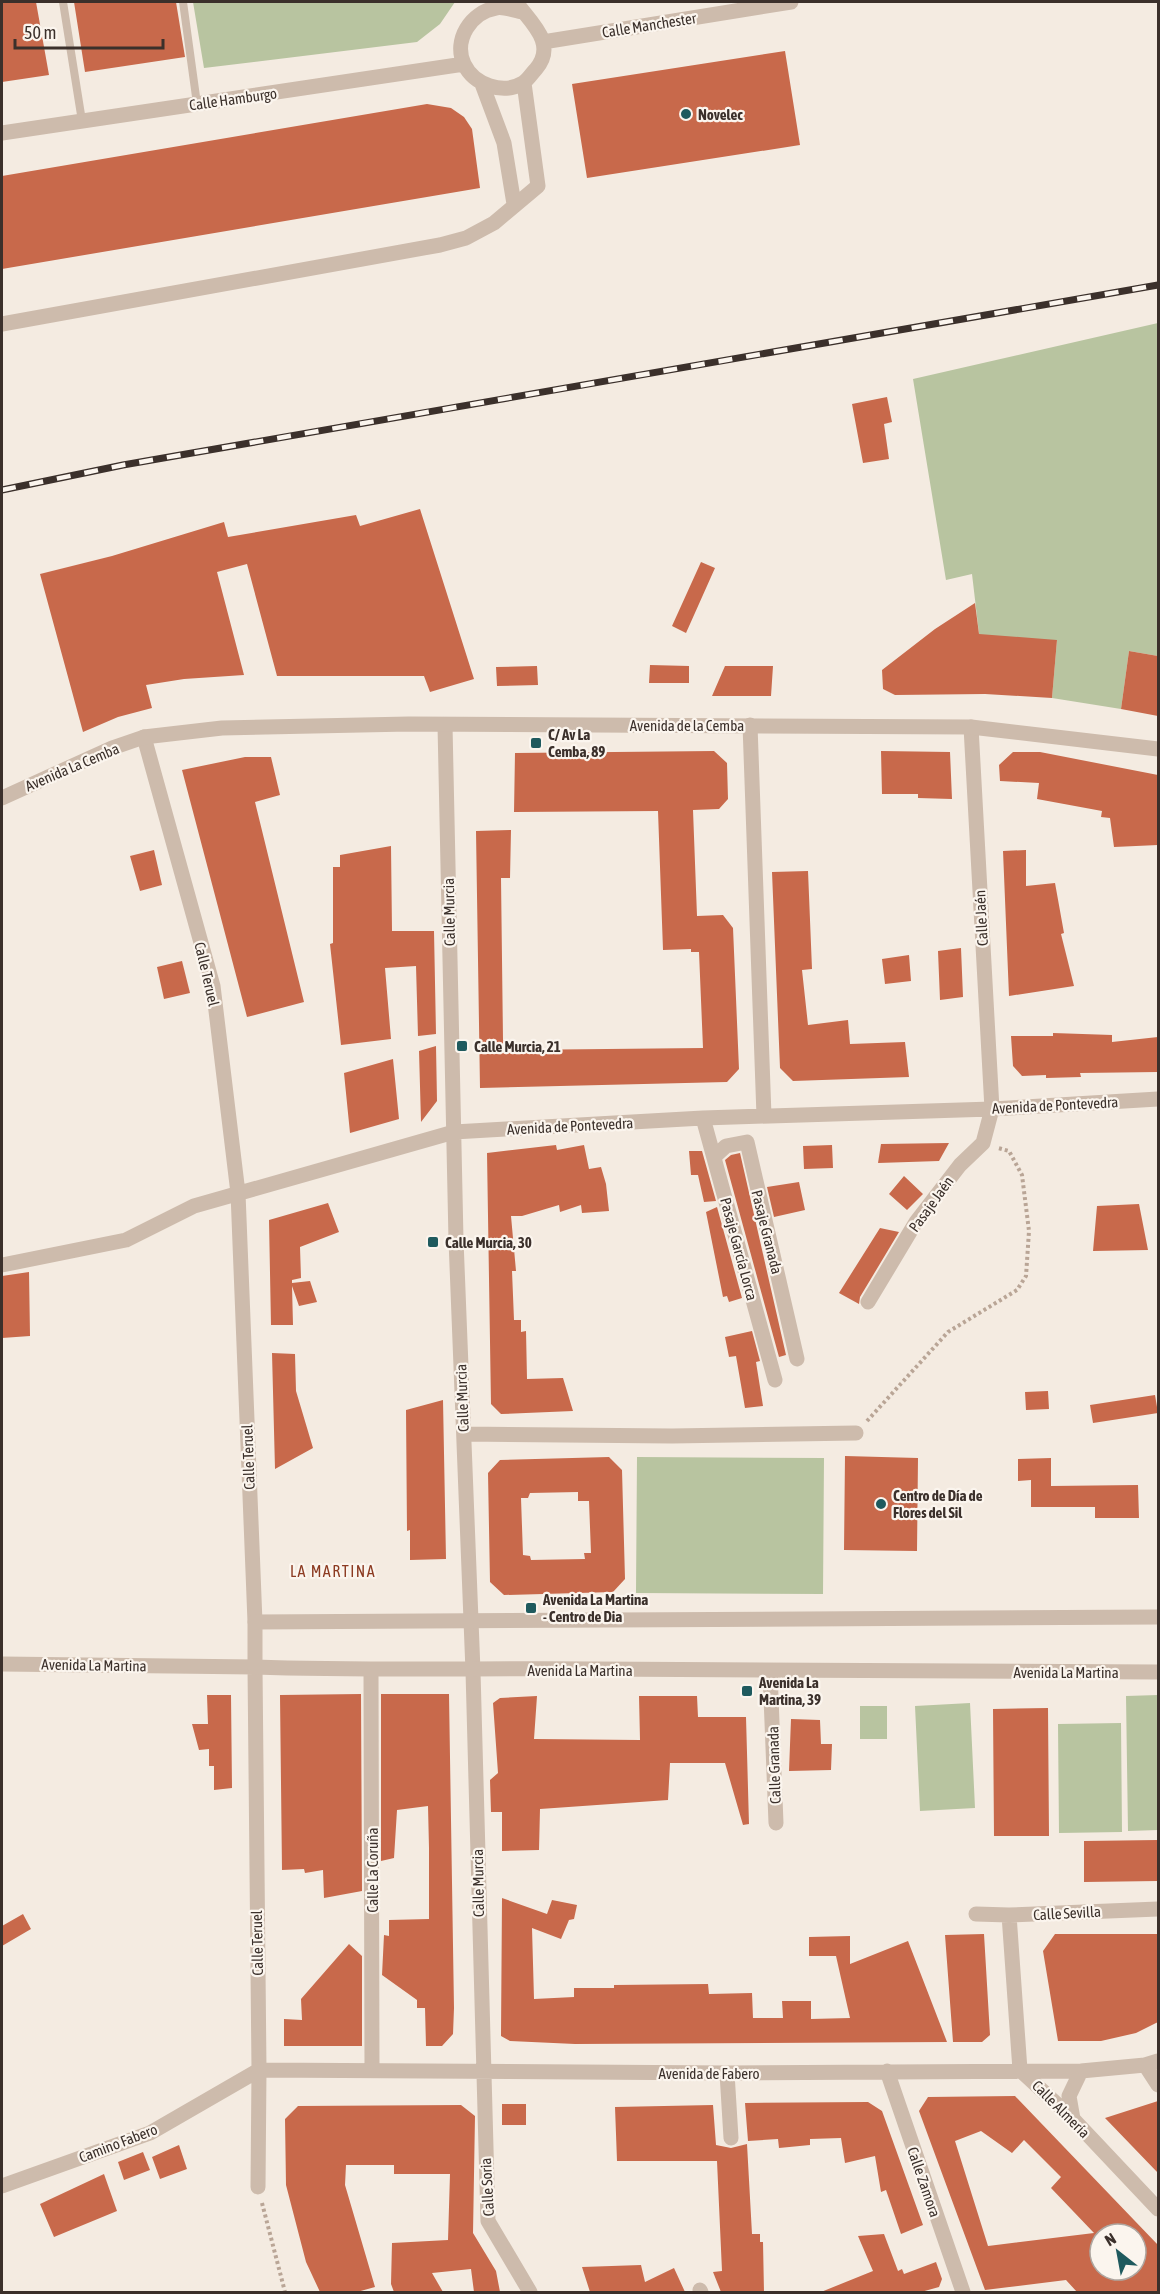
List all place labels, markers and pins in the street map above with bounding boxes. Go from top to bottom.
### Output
place label: Novelec [698,106,743,123]
marker: Novelec [679,107,693,121]
place label: C/ Av La Cemba, 89 [548,726,605,760]
marker: C/ Av La Cemba, 89 [529,736,543,750]
place label: Calle Murcia, 21 [474,1038,561,1055]
marker: Calle Murcia, 21 [455,1039,469,1053]
place label: Calle Murcia, 30 [445,1234,532,1251]
marker: Calle Murcia, 30 [426,1235,440,1249]
place label: Centro de Día de Flores del Sil [893,1487,983,1521]
marker: Centro de Día de Flores del Sil [874,1497,888,1511]
place label: Avenida La Martina - Centro de Dia [542,1591,648,1625]
marker: Avenida La Martina - Centro de Dia [524,1601,538,1615]
place label: Avenida La Martina, 39 [758,1674,821,1708]
marker: Avenida La Martina, 39 [740,1684,754,1698]

